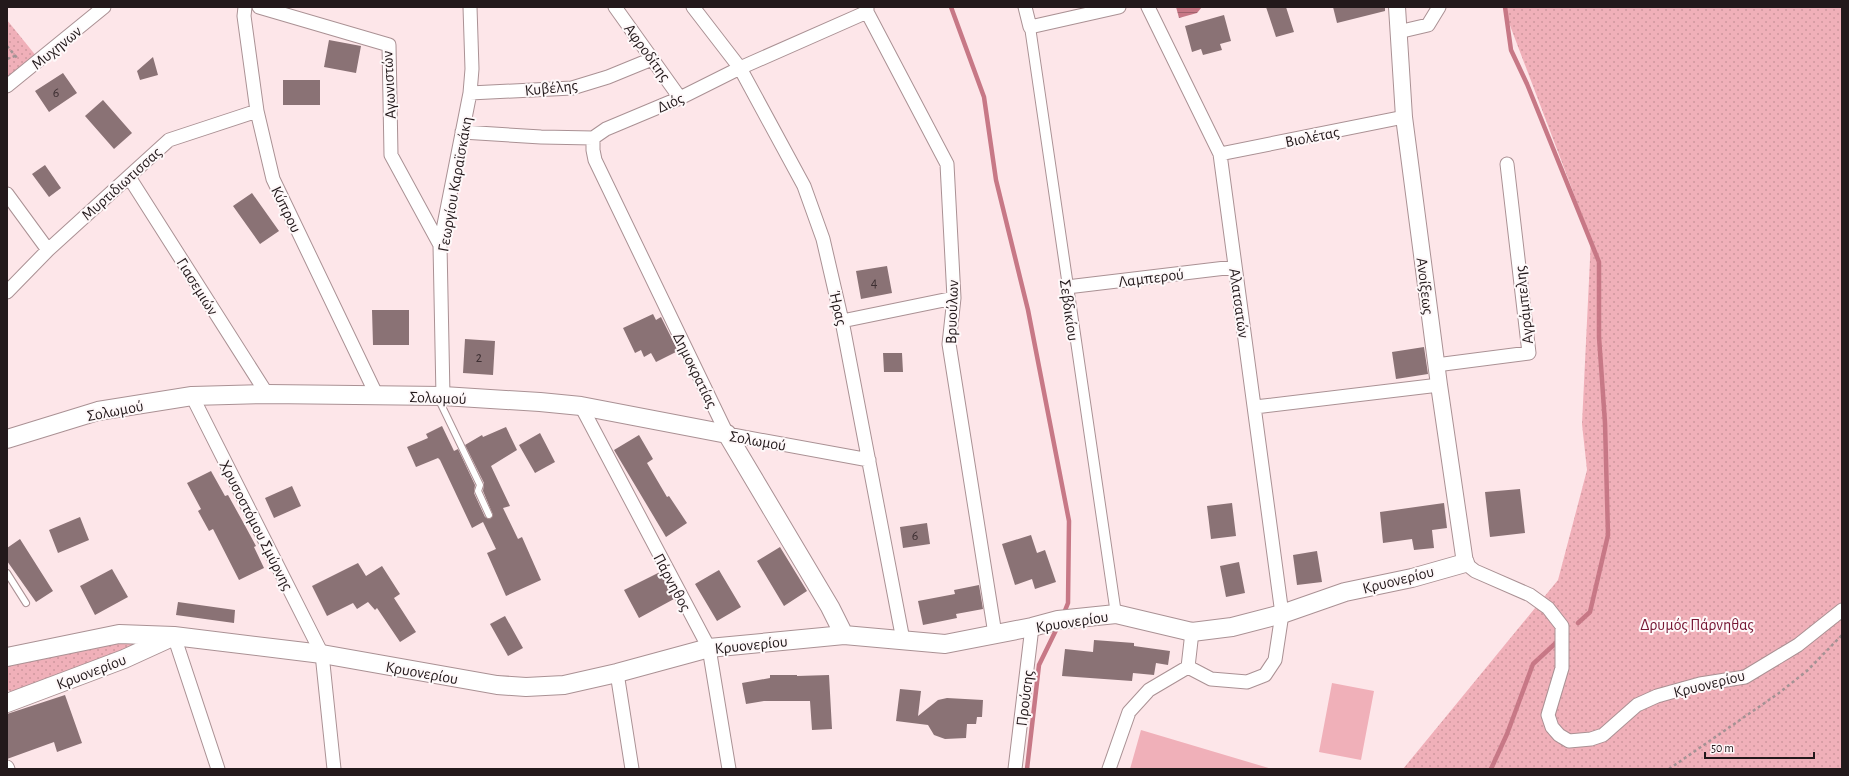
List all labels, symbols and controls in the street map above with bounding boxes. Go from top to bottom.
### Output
street label: Αφροδίτης [620,21,673,85]
street label: Μυχηνων [29,23,85,73]
street label: Αγωνιστών [379,50,399,119]
street label: Κυβέλης [524,77,579,100]
house number: 6 [53,86,59,100]
street label: Διός [655,90,686,117]
street label: Γεωργίου Καραϊσκάκη [435,115,475,253]
street label: Βιολέτας [1284,124,1341,151]
street label: Μυρτιδιωτισσας [79,144,165,224]
street label: Κύπρου [268,184,304,235]
street label: Γιασεμιών [173,255,221,318]
street label: Ανοίξεως [1413,257,1436,316]
street label: Αγράμπελης [1512,265,1537,345]
street label: Λαμπερού [1117,266,1185,290]
street label: Αλατσατών [1226,267,1252,339]
house number: 4 [871,276,878,290]
street label: Σεβδικίου [1057,278,1081,342]
street label: Βρυούλων [943,279,961,344]
street label: Ήρας [825,289,850,327]
street label: Δημοκρατίας [669,330,720,411]
house number: 2 [476,351,482,365]
street label: Σολωμού [409,389,467,407]
street label: Σολωμού [86,398,145,424]
street label: Σολωμού [728,428,787,454]
street label: Χρυσοστόμου Σμύρνης [216,458,296,593]
house number: 6 [912,529,918,543]
street label: Πάρνηθος [649,551,694,614]
street label: Κρυονερίου [1361,563,1436,597]
street label: Κρυονερίου [1035,608,1110,636]
park label: Δρυμός Πάρνηθας [1640,617,1754,634]
street label: Κρυονερίου [714,633,788,657]
street label: Κρυονερίου [54,651,128,693]
street label: Κρυονερίου [384,659,459,687]
street label: Κρυονερίου [1672,667,1747,701]
street label: Προύσης [1014,669,1037,727]
scale bar [1705,734,1814,760]
text: 50 m [1711,742,1734,754]

